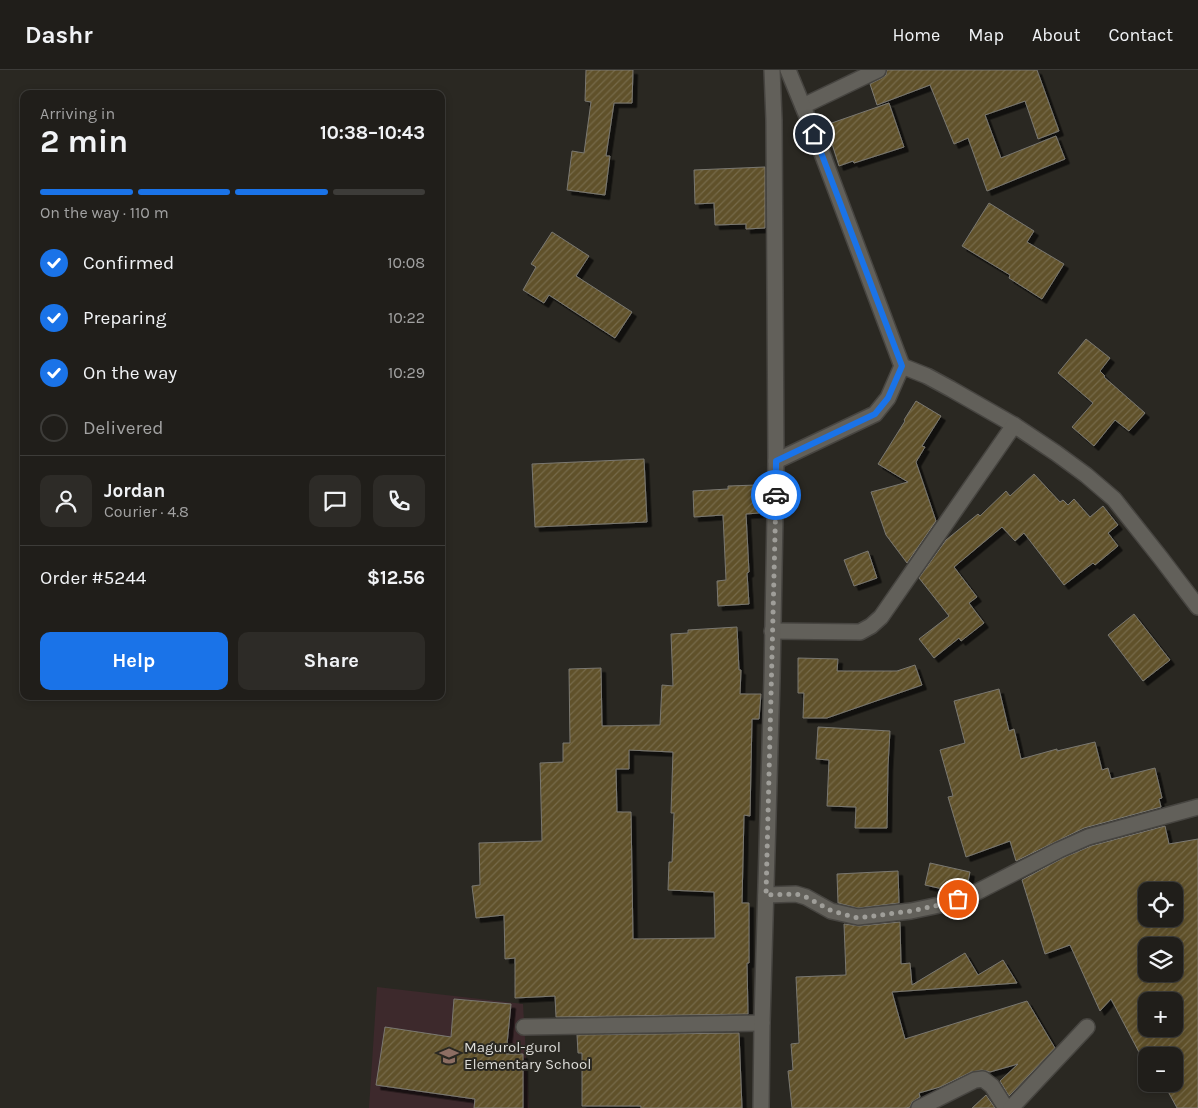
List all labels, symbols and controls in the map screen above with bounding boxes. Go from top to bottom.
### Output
text: Dashr [25,21,93,49]
text: Home [892,24,940,46]
text: Map [968,24,1004,46]
text: About [1032,24,1081,46]
text: Contact [1109,24,1173,46]
text: Arriving in [40,104,115,123]
pin [793,113,835,155]
icon: home [800,120,828,148]
text: 10:38–10:43 [320,122,425,144]
text: 2 min [40,123,128,160]
text: On the way · 110 m [40,203,169,222]
icon: check [40,249,68,277]
text: Confirmed [83,252,174,274]
text: 10:08 [387,253,425,272]
icon: check [40,304,68,332]
text: Preparing [83,307,166,329]
text: 10:22 [388,308,425,327]
icon: check [40,359,68,387]
text: On the way [83,362,177,384]
text: 10:29 [388,363,425,382]
text: Delivered [83,417,163,439]
courier [751,470,801,520]
button: person [40,475,92,527]
button: chat [309,475,361,527]
button: phone [373,475,425,527]
text: Jordan [104,480,165,502]
icon: car [762,481,790,509]
text: Courier · 4.8 [104,502,189,521]
text: Order #5244 [40,567,146,589]
text: $12.56 [367,567,425,589]
button: Help [40,632,228,690]
button: Share [238,632,425,690]
pin [937,878,979,920]
map controls [1138,882,1183,1092]
button: locate [1138,882,1183,927]
icon: bag [944,885,972,913]
button: layers [1138,937,1183,982]
button: + [1138,992,1183,1037]
place label: Magurol-gurol Elementary School [464,1038,591,1073]
school or university icon: Magurol-gurol Elementary School [438,1045,460,1067]
button: − [1138,1047,1183,1092]

